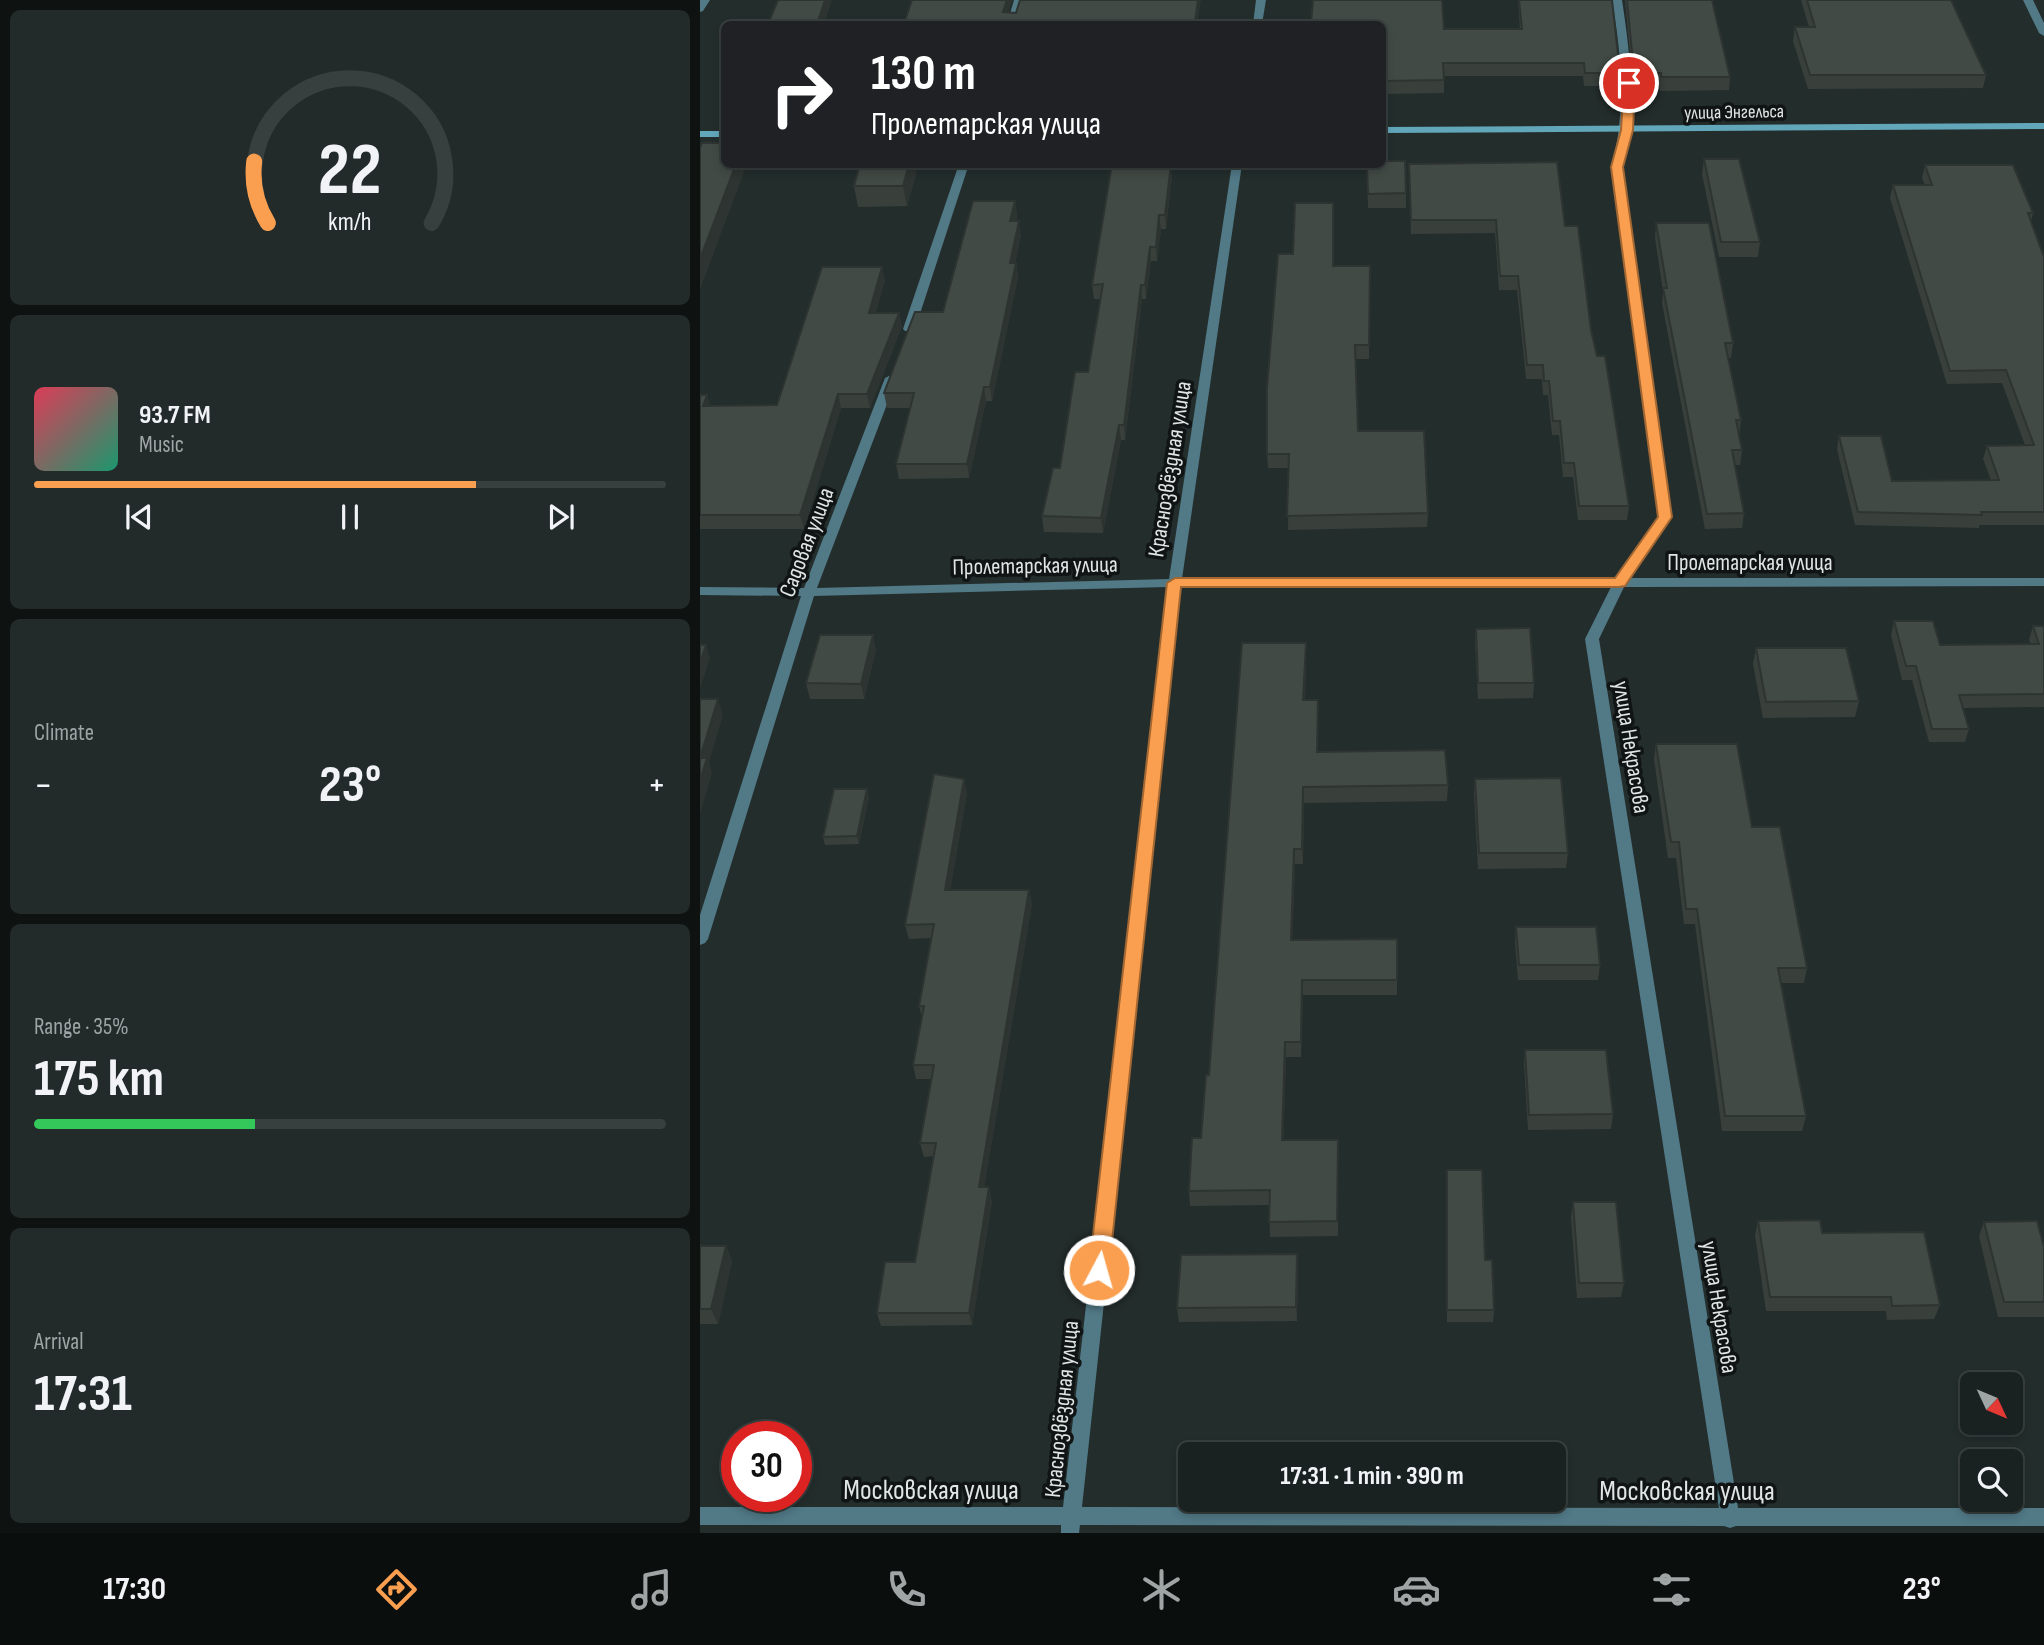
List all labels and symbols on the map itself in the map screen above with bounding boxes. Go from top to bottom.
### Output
pin [1599,53,1659,113]
street label: улица Энгельса [1684,100,1784,125]
street label: Краснозвёздная улица [1142,379,1198,559]
street label: Садовая улица [773,484,841,601]
street label: Пролетарская улица [1667,549,1833,577]
street label: Пролетарская улица [952,551,1118,581]
street label: улица Некрасова [1607,679,1655,815]
position arrow [1062,1233,1136,1307]
street label: улица Некрасова [1695,1239,1743,1375]
street label: Краснозвёздная улица [1039,1319,1085,1499]
north arrow [1960,1372,2023,1435]
speed limit sign: 30 [721,1421,812,1512]
street label: Московская улица [843,1474,1019,1507]
street label: Московская улица [1599,1475,1775,1508]

